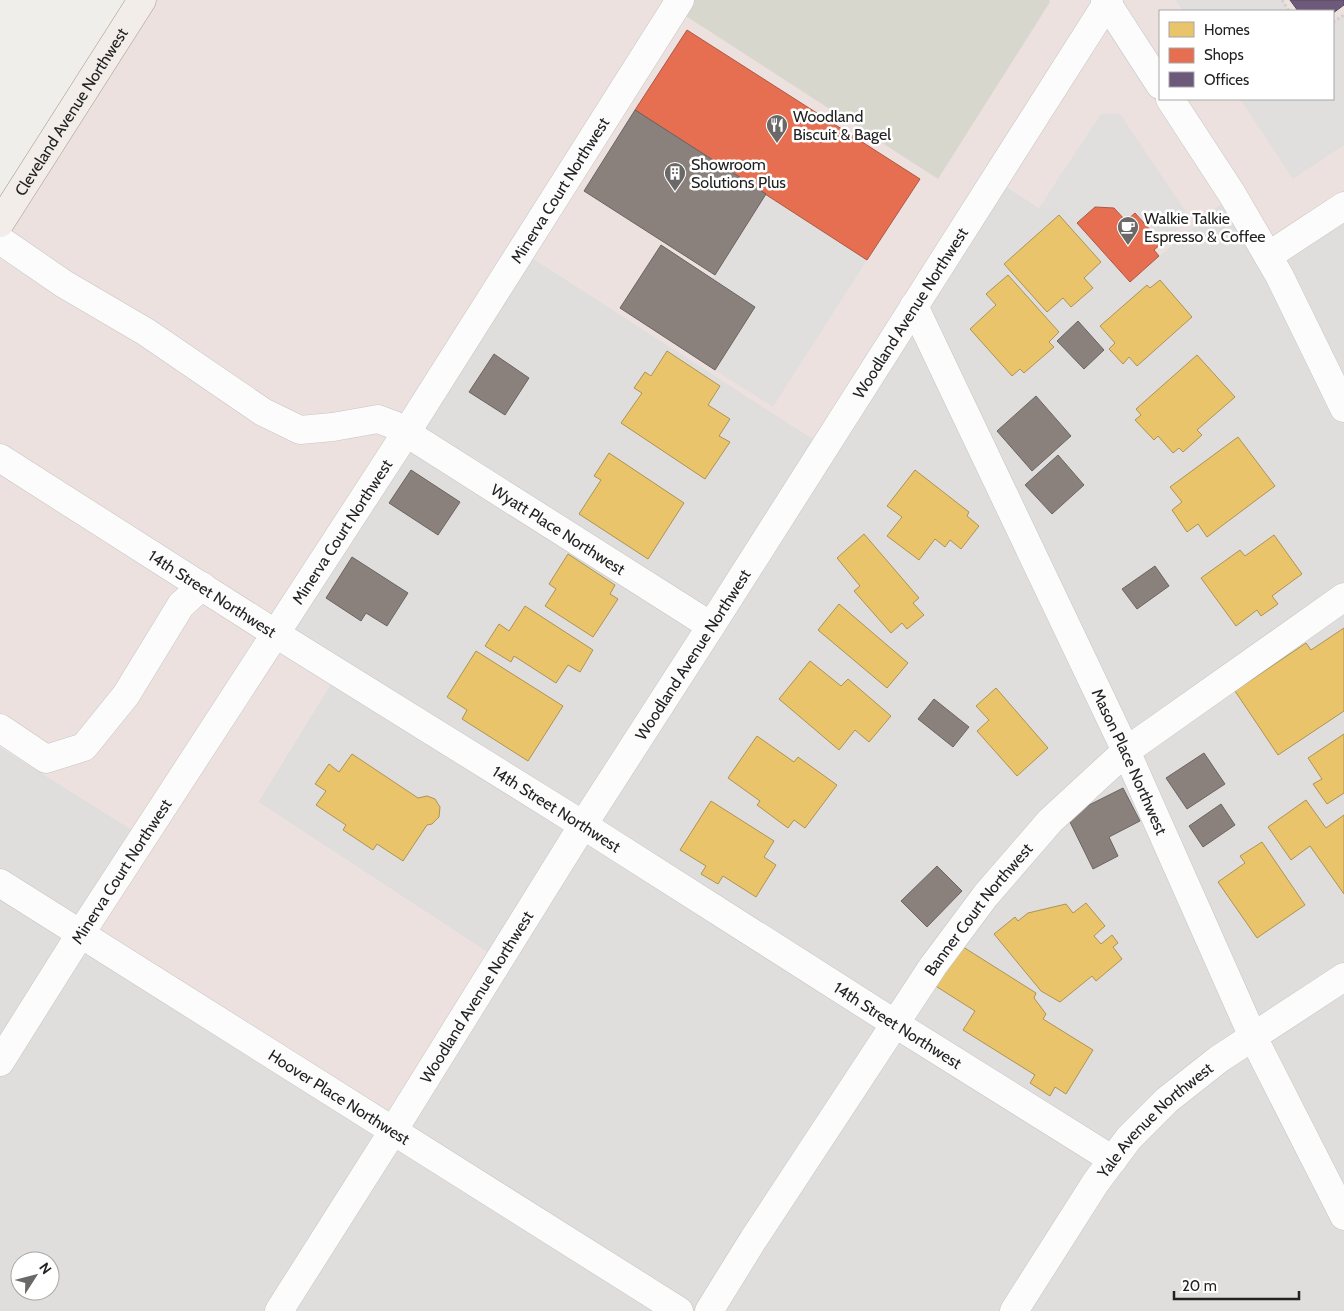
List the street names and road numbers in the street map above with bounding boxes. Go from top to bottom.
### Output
street label: Cleveland Avenue Northwest [11,24,132,200]
street label: Minerva Court Northwest [507,113,614,267]
street label: Woodland Avenue Northwest [849,224,972,402]
street label: Minerva Court Northwest [288,455,397,608]
street label: Wyatt Place Northwest [487,480,629,579]
street label: 14th Street Northwest [145,546,280,642]
street label: Woodland Avenue Northwest [631,565,755,744]
street label: Mason Place Northwest [1088,685,1171,838]
street label: 14th Street Northwest [489,762,625,857]
street label: Minerva Court Northwest [68,795,176,948]
street label: Banner Court Northwest [920,839,1037,979]
street label: Woodland Avenue Northwest [416,907,538,1087]
street label: 14th Street Northwest [830,978,966,1073]
street label: Hoover Place Northwest [265,1046,414,1149]
street label: Yale Avenue Northwest [1093,1058,1217,1182]

